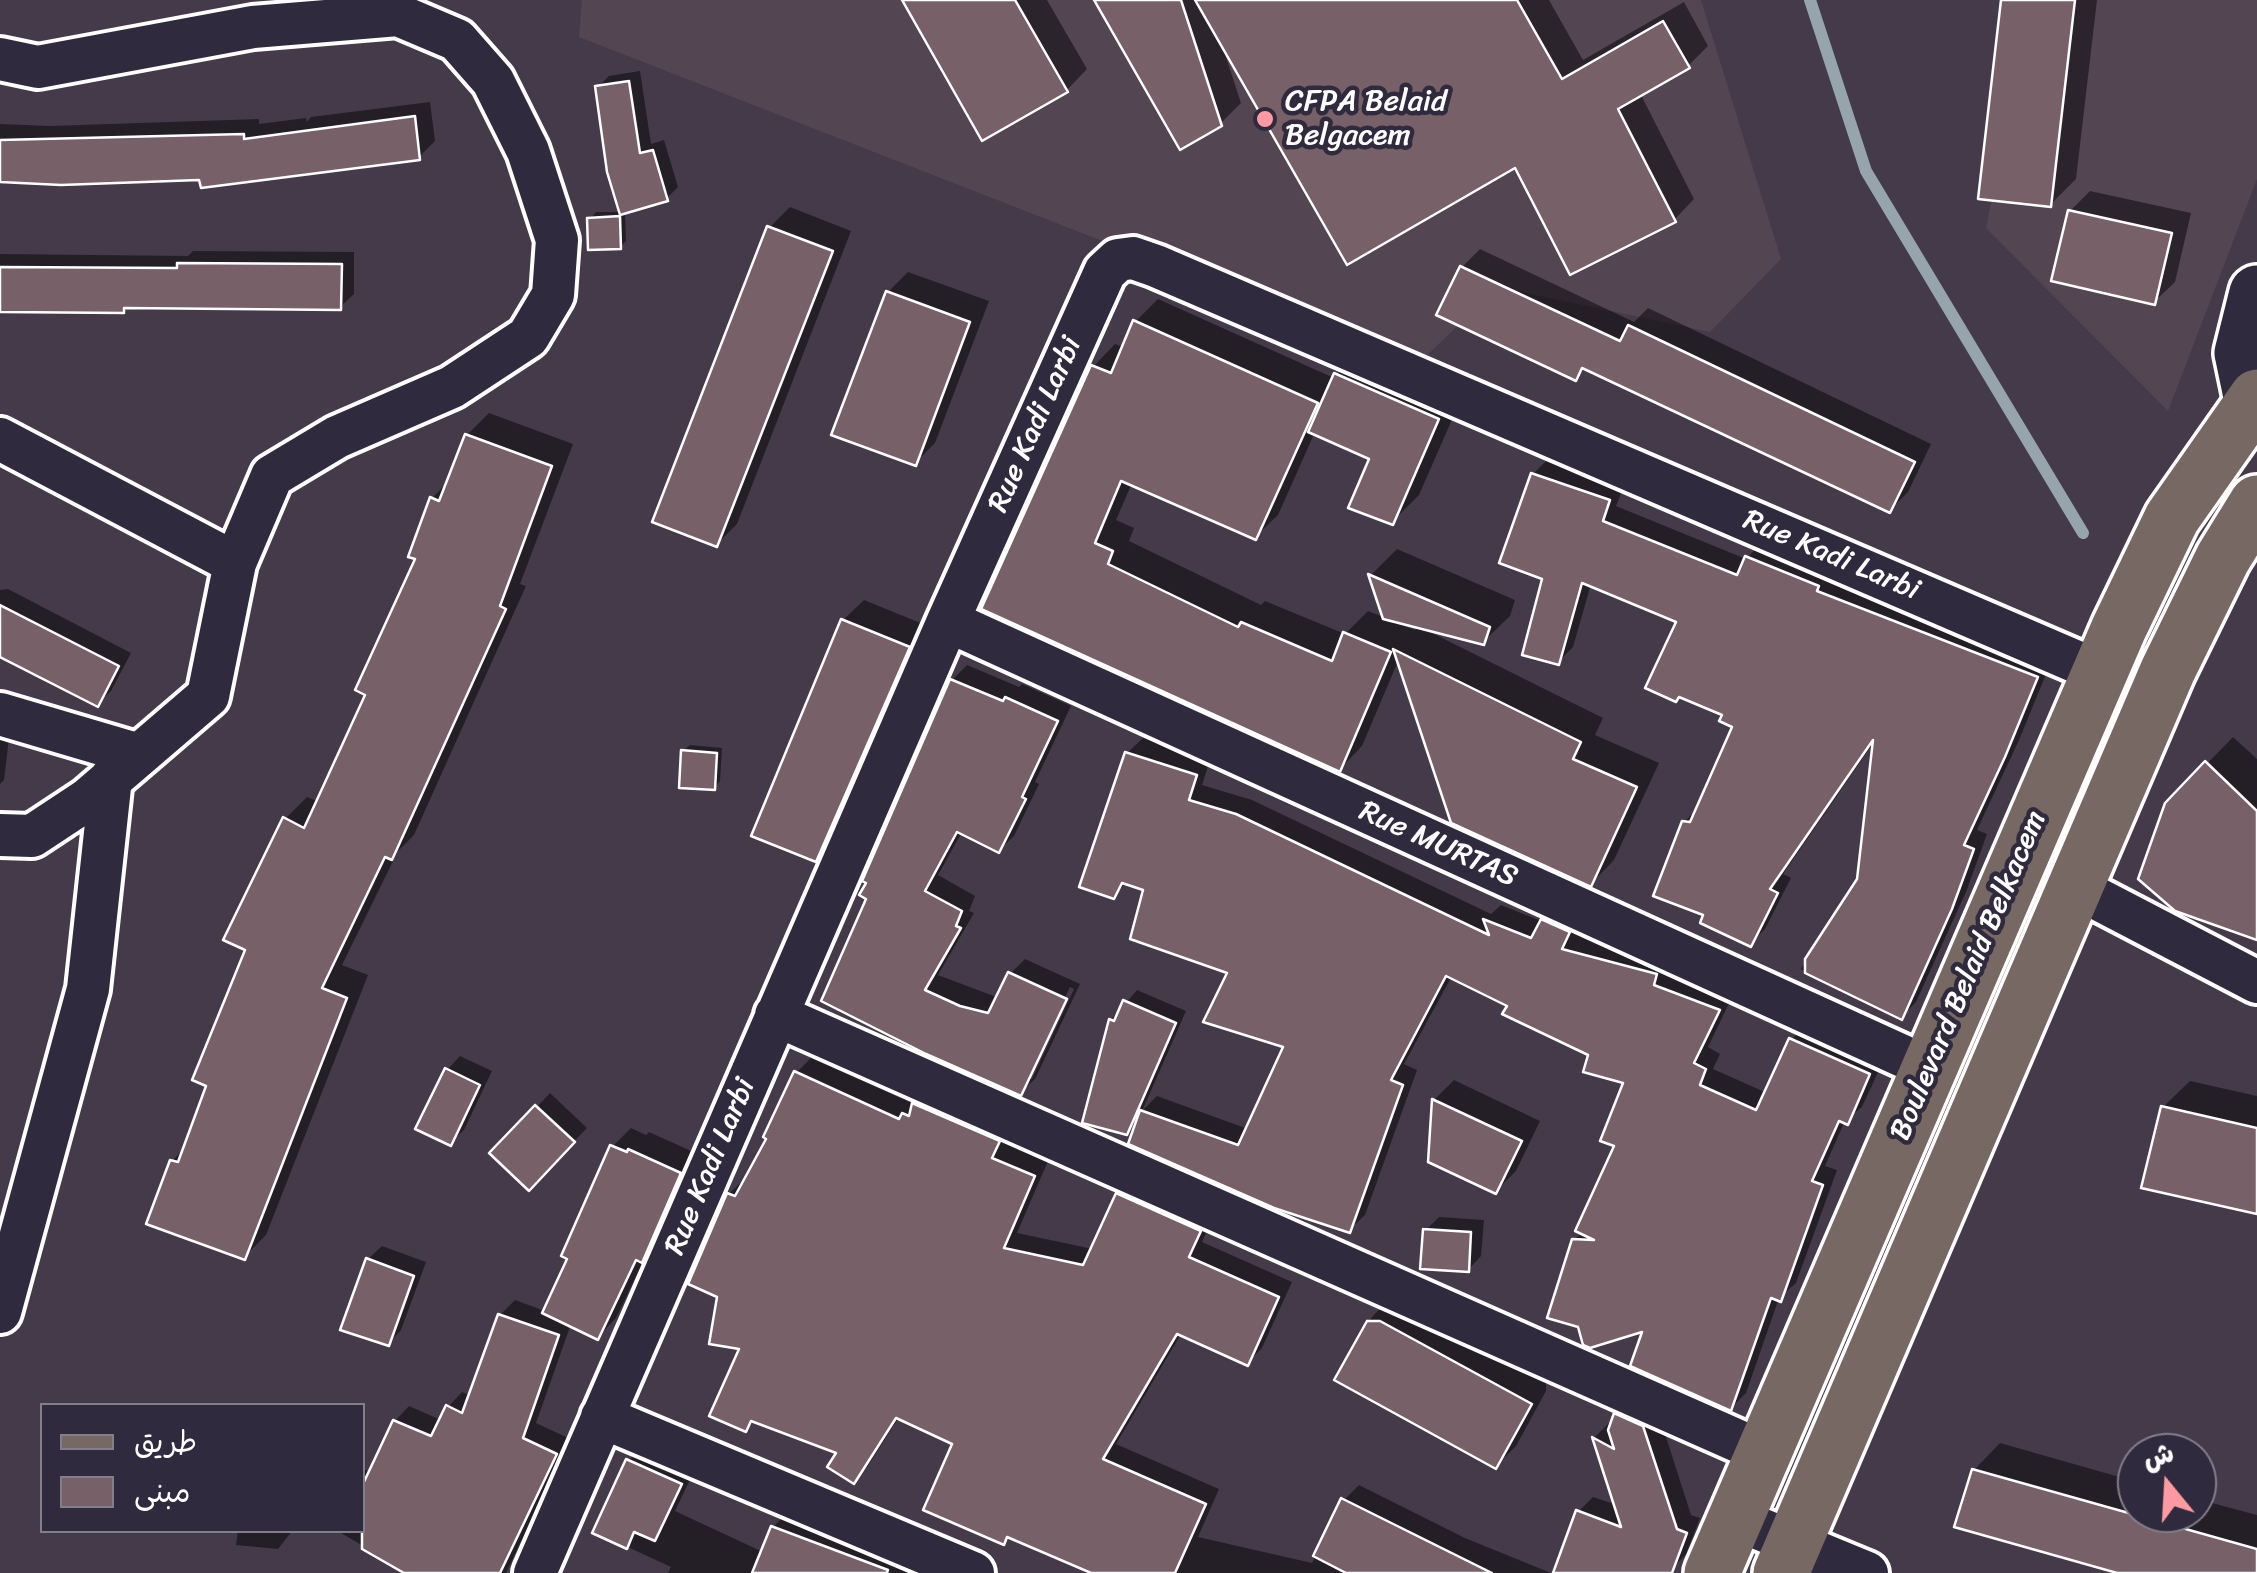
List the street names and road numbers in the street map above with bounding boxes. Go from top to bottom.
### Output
street label: Rue Kadi Larbi [981,332,1091,518]
street label: Rue Kadi Larbi [1737,503,1925,609]
street label: Rue MURTAS [1353,794,1523,896]
street label: Boulevard Belaid Belkacem [1883,806,2055,1146]
street label: Rue Kadi Larbi [658,1073,764,1261]

